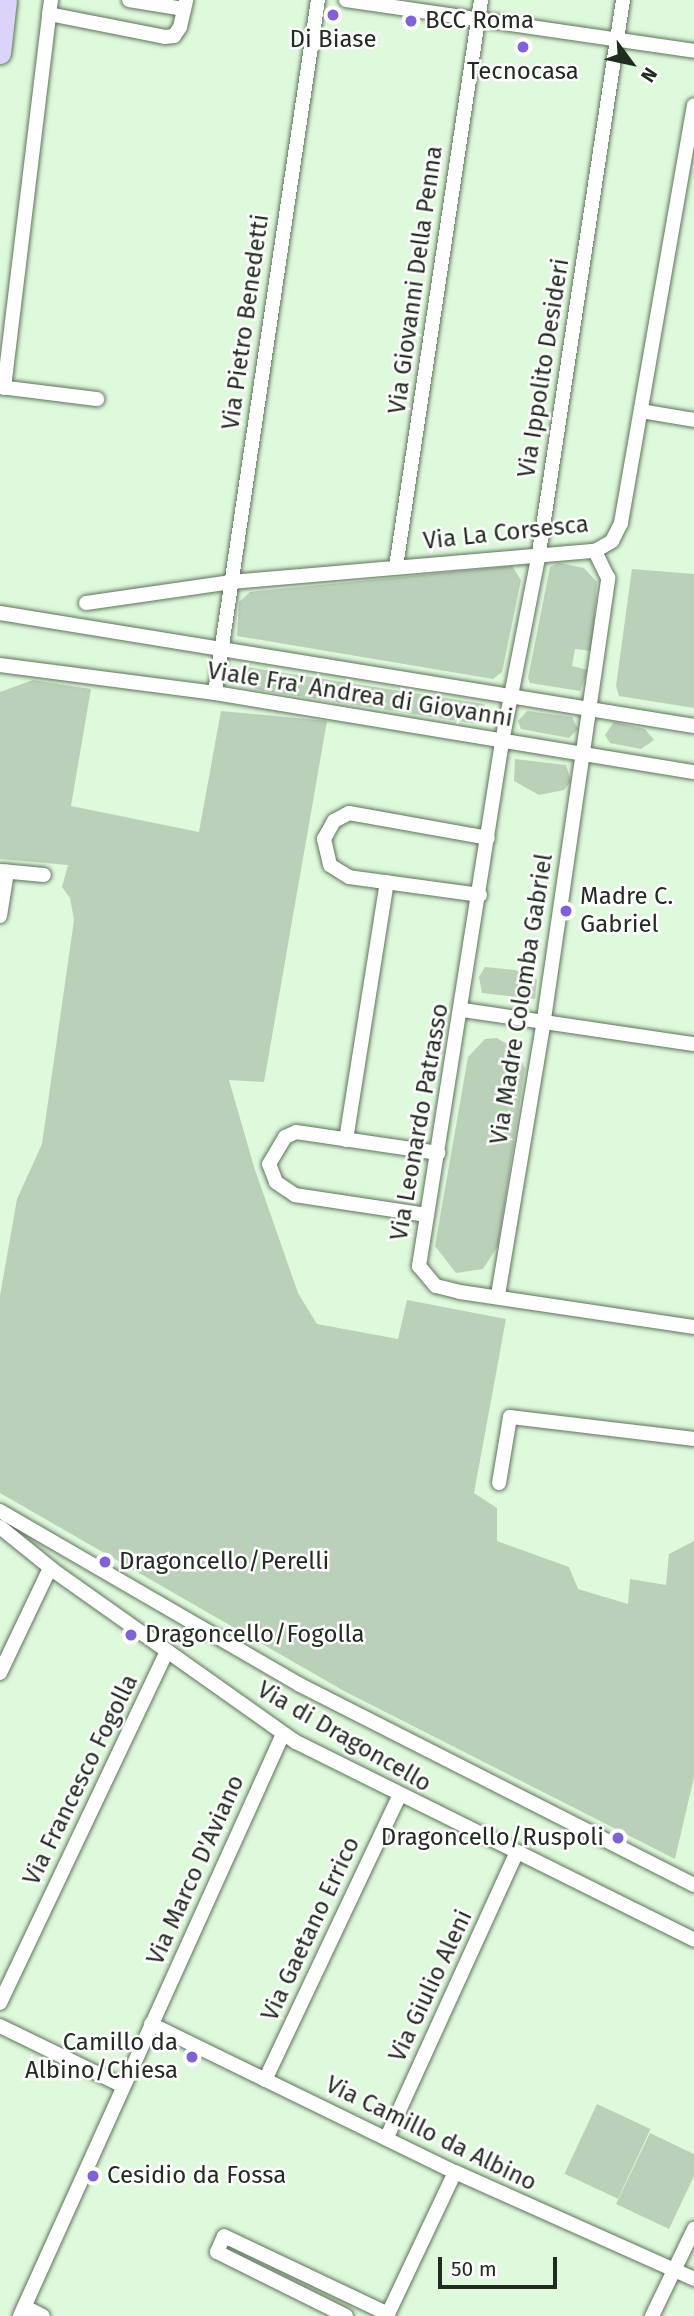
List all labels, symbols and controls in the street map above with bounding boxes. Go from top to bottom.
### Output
marker: Di Biase [325,7,341,23]
place label: BCC Roma [425,7,534,35]
marker: BCC Roma [403,13,419,29]
place label: Di Biase [289,26,377,54]
north arrow [596,28,666,98]
marker: Tecnocasa [515,39,531,55]
place label: Tecnocasa [467,58,579,86]
text: N [636,63,662,86]
street label: Via Giovanni Della Penna [383,144,449,416]
street label: Via Pietro Benedetti [217,212,275,432]
street label: Via Ippolito Desideri [512,256,576,480]
street label: Via La Corsesca [422,510,590,556]
street label: Viale Fra' Andrea di Giovanni [205,657,515,733]
street label: Via Madre Colomba Gabriel [485,852,559,1146]
place label: Madre C. Gabriel [580,883,673,939]
marker: Madre C. Gabriel [558,903,574,919]
street label: Via Leonardo Patrasso [385,1001,455,1243]
place label: Dragoncello/Perelli [119,1548,329,1576]
marker: Dragoncello/Perelli [97,1554,113,1570]
place label: Dragoncello/Fogolla [145,1621,364,1649]
marker: Dragoncello/Fogolla [123,1627,139,1643]
street label: Via Francesco Fogolla [17,1670,145,1890]
street label: Via di Dragoncello [252,1676,436,1798]
street label: Via Marco D'Aviano [141,1771,251,1969]
place label: Dragoncello/Ruspoli [381,1824,604,1852]
marker: Dragoncello/Ruspoli [610,1830,626,1846]
street label: Via Gaetano Errico [256,1832,366,2026]
street label: Via Giulio Aleni [383,1906,479,2066]
place label: Camillo da Albino/Chiesa [25,2029,178,2085]
marker: Camillo da Albino/Chiesa [184,2049,200,2065]
street label: Via Camillo da Albino [321,2070,541,2198]
place label: Cesidio da Fossa [107,2162,286,2190]
marker: Cesidio da Fossa [85,2168,101,2184]
scale bar [442,2242,561,2286]
text: 50 m [451,2256,497,2282]

